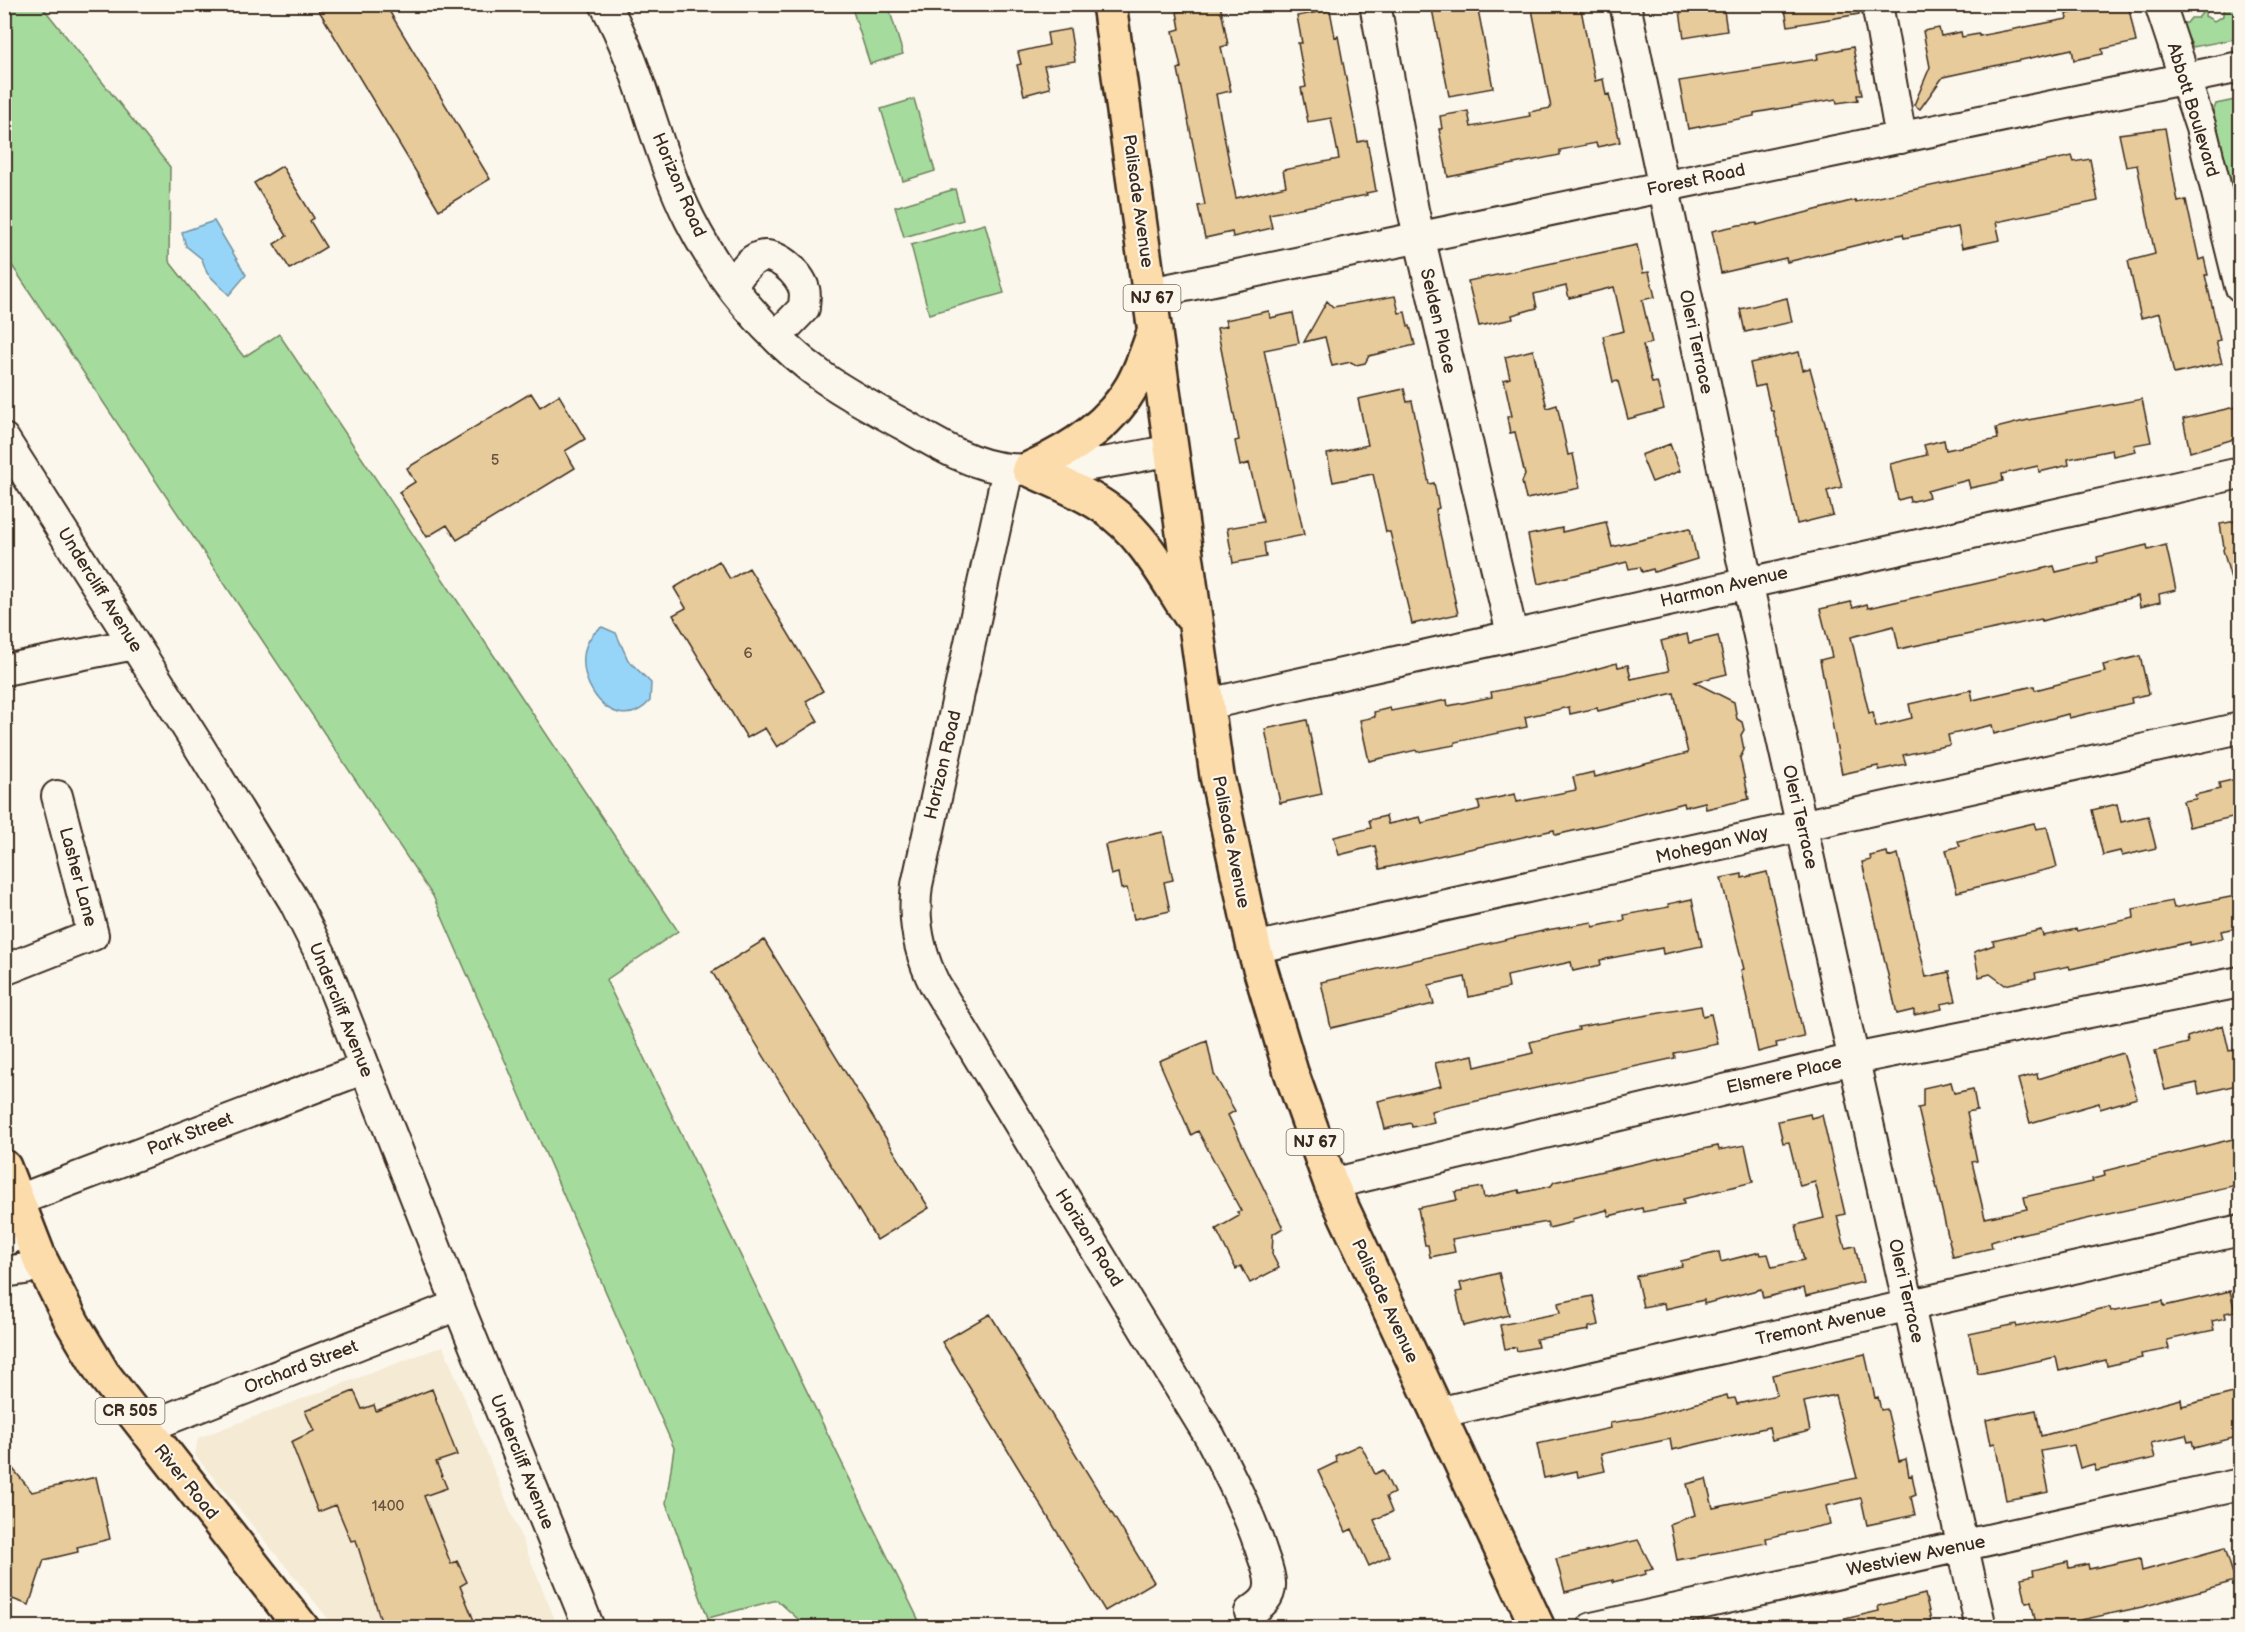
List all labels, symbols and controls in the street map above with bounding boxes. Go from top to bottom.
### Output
street label: Abbott Boulevard [2163,40,2223,180]
street label: Horizon Road [648,130,710,240]
street label: Palisade Avenue [1118,133,1158,269]
street label: Forest Road [1645,159,1747,201]
street label: Selden Place [1416,266,1460,376]
road number: NJ 67 [1124,285,1180,311]
street label: Oleri Terrace [1675,288,1717,396]
house number: 5 [491,451,499,470]
street label: Undercliff Avenue [53,524,147,657]
street label: Harmon Avenue [1658,562,1790,612]
house number: 6 [743,644,753,663]
street label: Horizon Road [920,708,966,822]
street label: Oleri Terrace [1778,763,1822,871]
street label: Palisade Avenue [1208,774,1254,910]
street label: Mohegan Way [1654,822,1771,868]
street label: Lasher Lane [55,825,101,929]
street label: Undercliff Avenue [304,940,378,1081]
street label: Elsmere Place [1724,1051,1844,1098]
street label: Park Street [144,1108,236,1160]
road number: NJ 67 [1286,1129,1344,1155]
street label: Horizon Road [1051,1185,1127,1291]
street label: Palisade Avenue [1347,1236,1423,1367]
street label: Oleri Terrace [1884,1237,1928,1345]
street label: Tremont Avenue [1754,1300,1888,1350]
street label: Orchard Street [241,1336,361,1398]
street label: Undercliff Avenue [485,1392,559,1533]
road number: CR 505 [96,1398,164,1424]
street label: River Road [149,1440,223,1524]
house number: 1400 [372,1497,404,1516]
street label: Westview Avenue [1845,1531,1988,1581]

